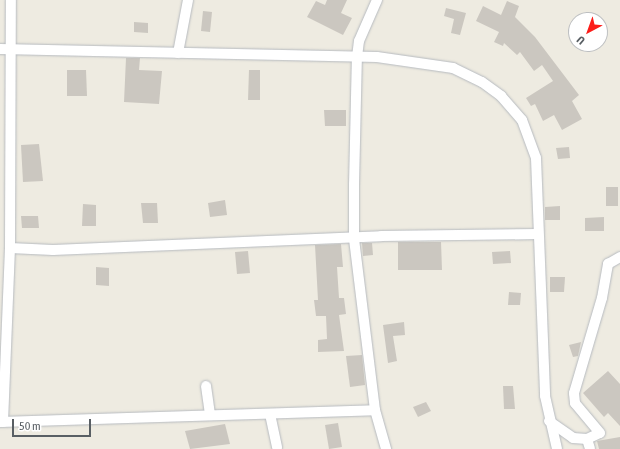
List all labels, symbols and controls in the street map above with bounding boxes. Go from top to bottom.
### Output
north arrow [568,12,608,52]
text: U [574,34,587,47]
scale bar [14,411,93,437]
text: 50 m [19,419,41,433]

